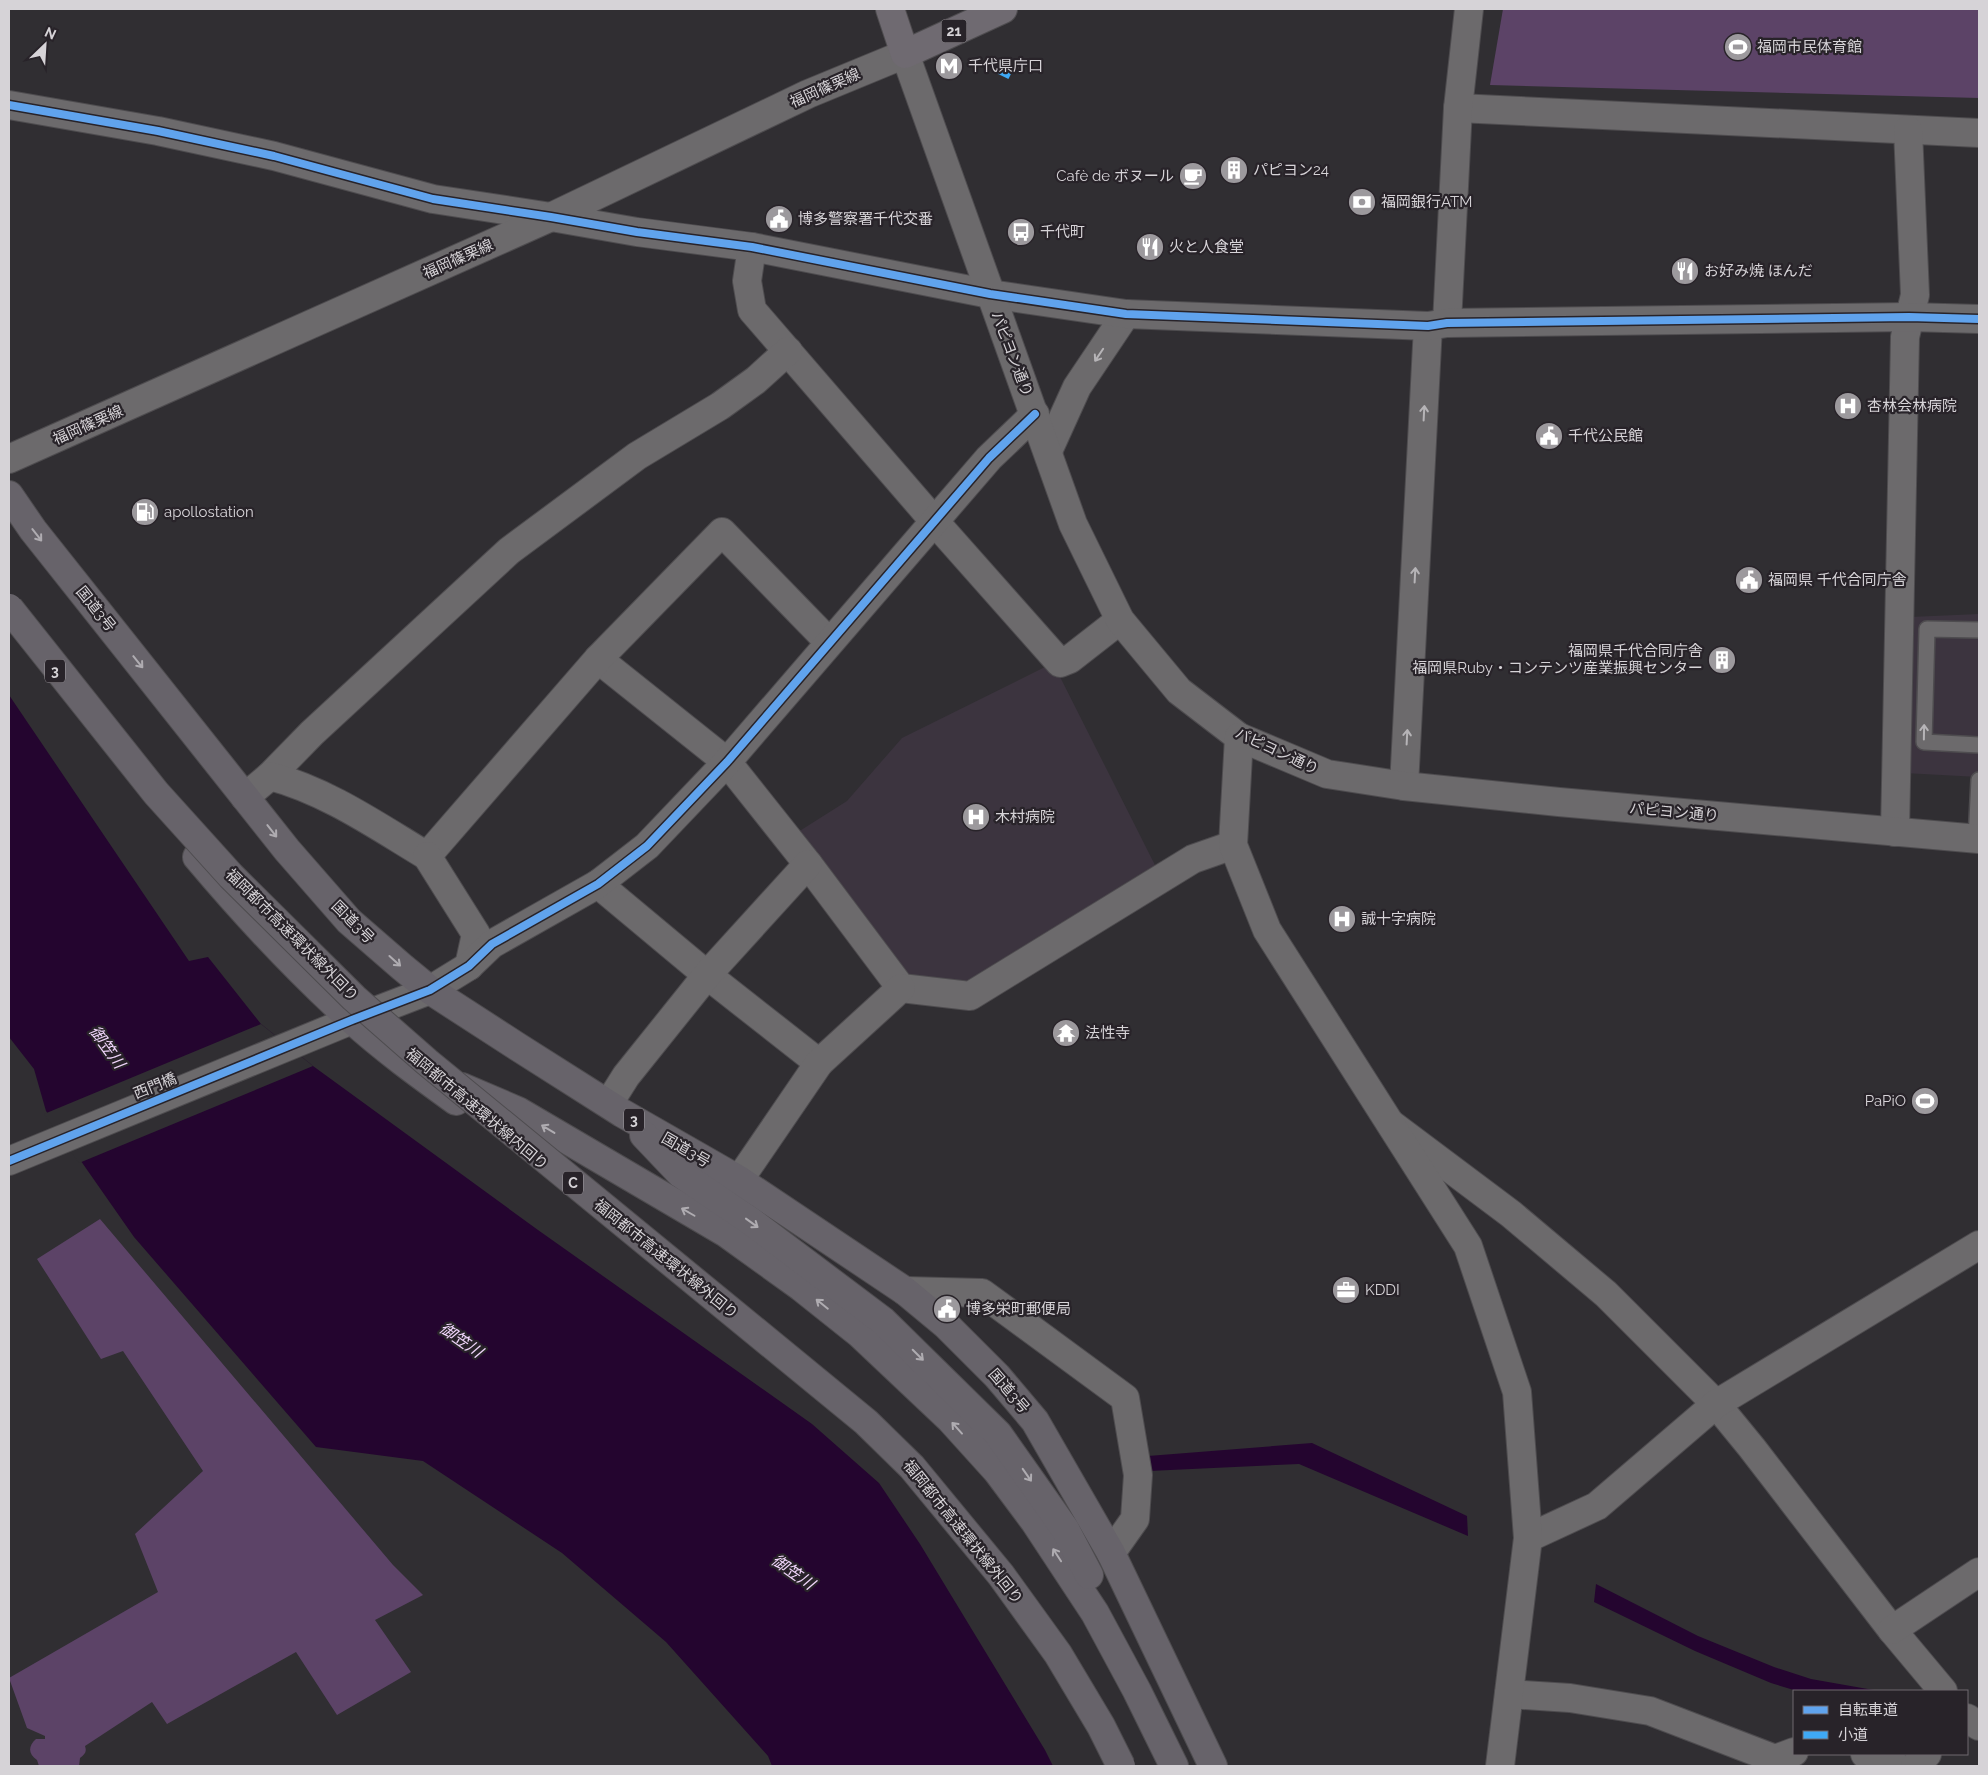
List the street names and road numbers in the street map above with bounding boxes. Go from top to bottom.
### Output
road number: 21 [942,20,966,42]
street label: 福岡篠栗線 [787,65,863,111]
street label: 福岡篠栗線 [420,236,496,282]
street label: パピヨン通り [987,309,1037,399]
street label: 福岡篠栗線 [50,402,126,448]
street label: 国道3号 [72,583,120,635]
road number: 3 [45,659,65,682]
street label: パピヨン通り [1232,724,1322,778]
street label: パピヨン通り [1628,799,1720,825]
street label: 福岡都市高速環状線外回り [222,865,362,1005]
street label: 国道3号 [328,897,378,947]
street label: 福岡都市高速環状線内回り [402,1044,552,1174]
street label: 西門橋 [131,1069,179,1103]
road number: 3 [624,1108,644,1132]
street label: 国道3号 [659,1129,713,1171]
road number: C [563,1172,583,1194]
street label: 福岡都市高速環状線外回り [590,1195,742,1323]
street label: 国道3号 [985,1365,1033,1417]
street label: 福岡都市高速環状線外回り [899,1456,1027,1608]

